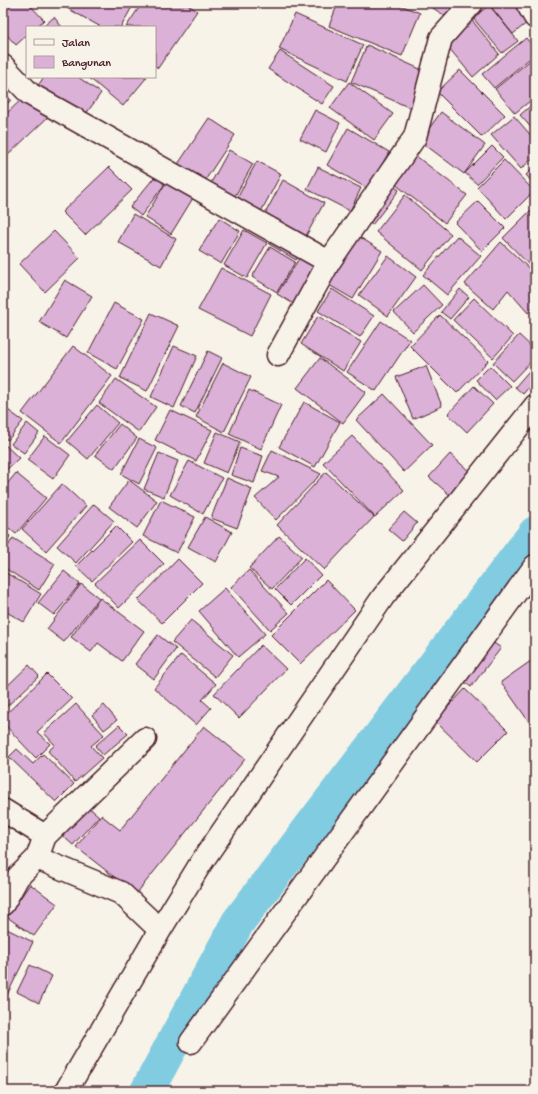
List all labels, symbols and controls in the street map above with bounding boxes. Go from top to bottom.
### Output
legend [26,26,156,78]
text: Jalan [62,37,90,51]
text: Bangunan [61,57,111,71]

